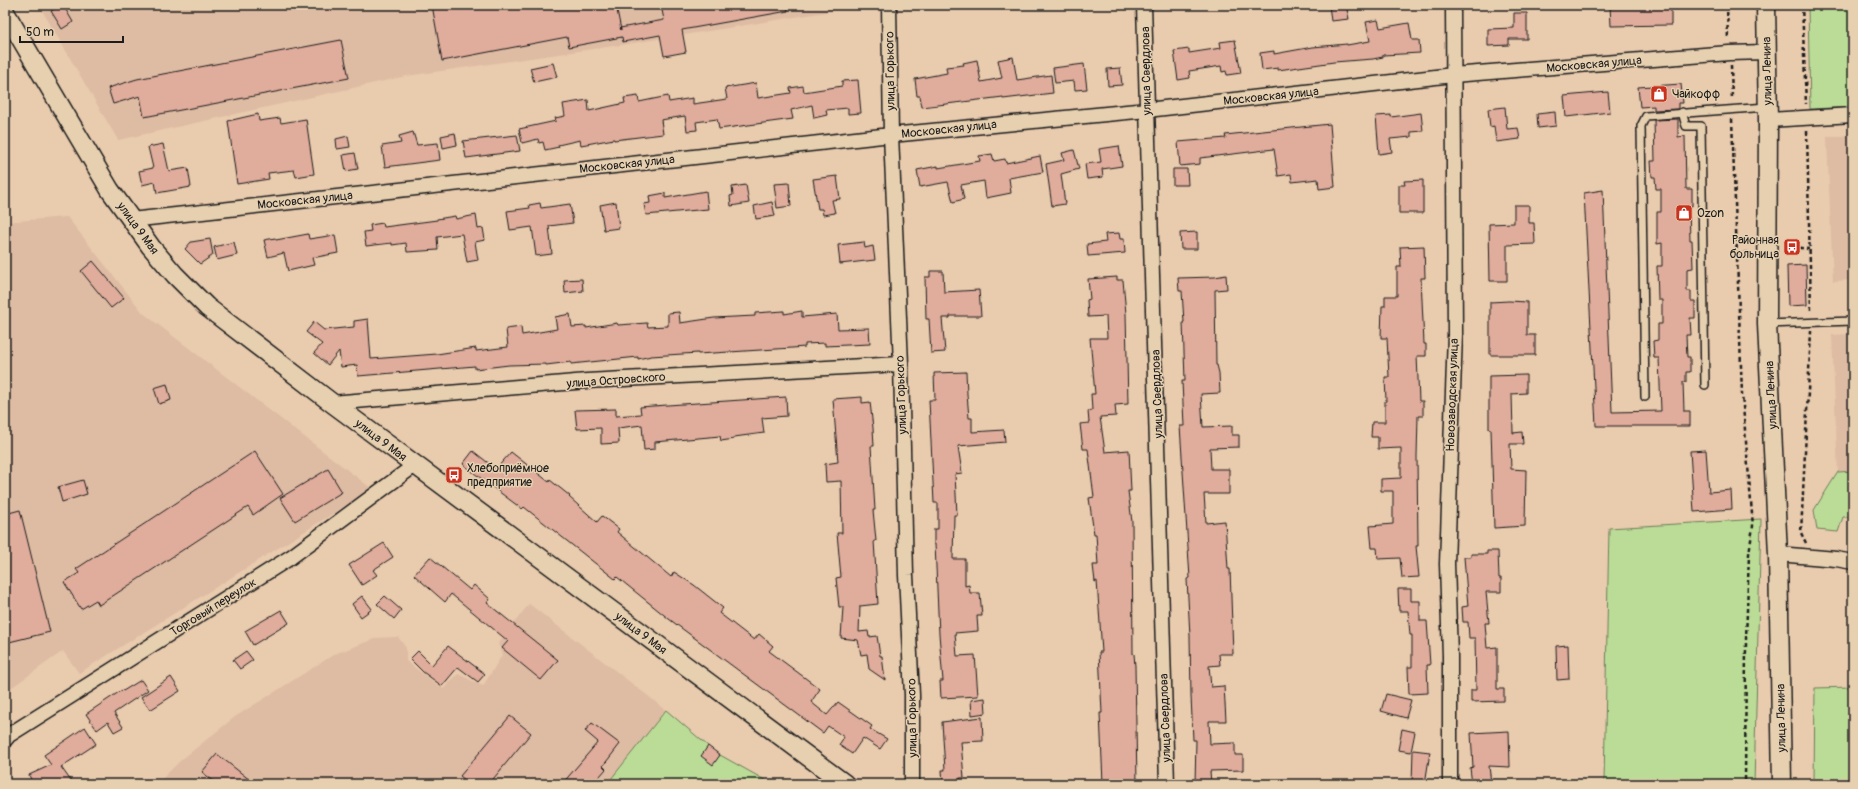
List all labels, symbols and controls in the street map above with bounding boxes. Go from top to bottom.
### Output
scale bar [20,18,123,44]
text: 50 m [26,25,54,40]
street label: улица Свердлова [1138,26,1155,117]
street label: улица Горького [882,31,899,112]
street label: улица Ленина [1759,36,1776,106]
street label: Московская улица [1546,53,1643,76]
street label: Московская улица [1223,84,1320,109]
shop icon: Чайкофф [1649,84,1669,104]
place label: Чайкофф [1672,87,1720,102]
street label: Московская улица [901,117,998,142]
street label: Московская улица [579,152,676,177]
street label: Московская улица [257,188,354,213]
street label: улица 9 Мая [113,198,162,258]
shop icon: Ozon [1674,203,1694,223]
place label: Ozon [1697,206,1724,221]
place label: Районная больница [1729,233,1779,262]
bus stop icon: Районная больница [1782,237,1802,257]
street label: Новозаводская улица [1443,338,1462,452]
street label: улица Свердлова [1148,349,1167,440]
street label: улица Горького [893,355,910,436]
street label: улица Ленина [1762,360,1781,431]
street label: улица Островского [565,370,667,392]
street label: улица 9 Мая [351,415,410,465]
place label: Хлебоприёмное предприятие [467,461,549,490]
bus stop icon: Хлебоприёмное предприятие [444,465,464,485]
street label: Торговый переулок [167,575,259,640]
street label: улица 9 Мая [611,608,670,658]
street label: улица Свердлова [1156,673,1175,764]
street label: улица Горького [904,678,921,759]
street label: улица Ленина [1773,683,1790,753]

